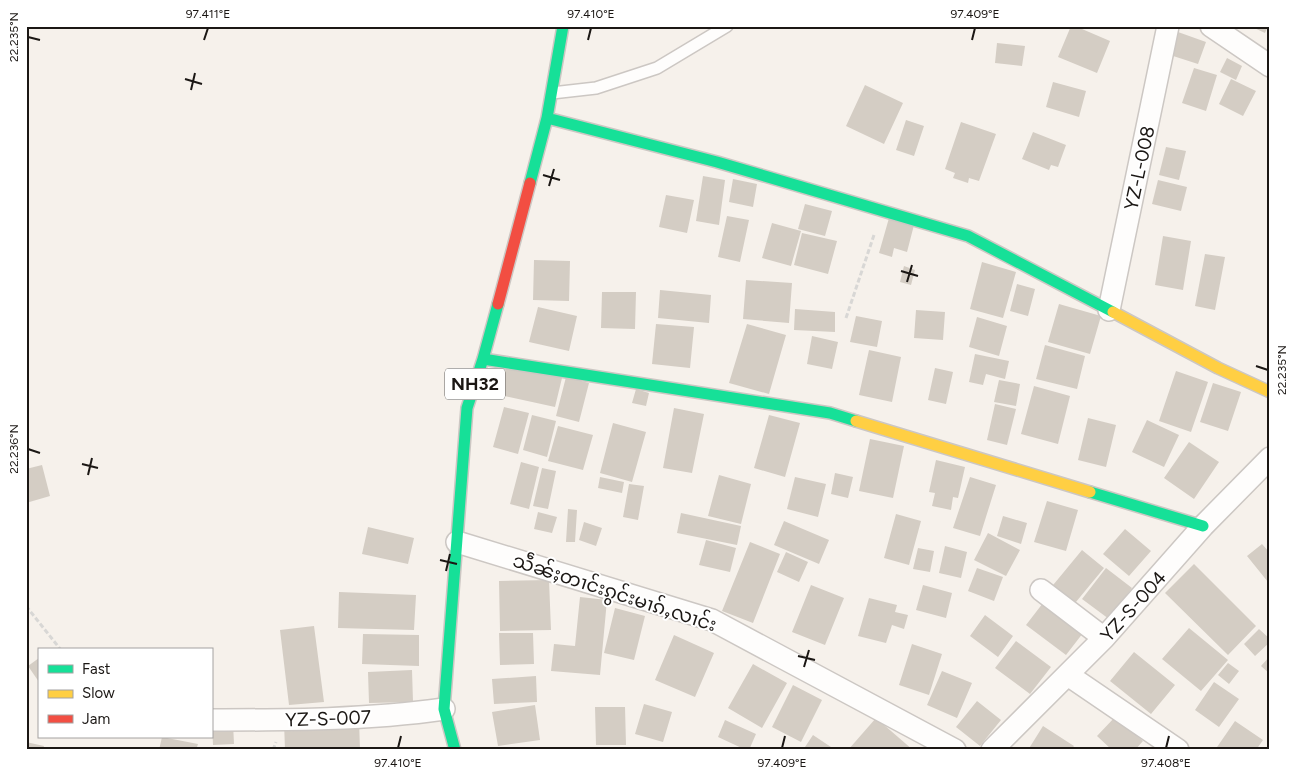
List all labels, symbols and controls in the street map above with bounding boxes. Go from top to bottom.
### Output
text: 97.411°E [186,7,230,21]
text: 97.410°E [567,7,615,21]
text: 97.409°E [950,7,1000,21]
text: 22.235°N [7,12,21,62]
street label: YZ-L-008 [1119,124,1160,212]
text: 22.235°N [1275,345,1289,395]
road number: NH32 [445,368,505,399]
text: 22.236°N [7,424,21,474]
street label: သဵၼ်ႈတၢင်းၵွင်းမၢၵ်ႇလၢင်း [509,546,721,640]
street label: YZ-S-004 [1096,566,1171,646]
legend [38,648,212,738]
text: Fast [82,660,111,678]
text: Slow [82,684,115,702]
street label: YZ-S-007 [285,706,371,731]
text: Jam [82,710,110,728]
text: 97.410°E [374,756,422,770]
text: 97.409°E [757,756,807,770]
text: 97.408°E [1141,756,1191,770]

